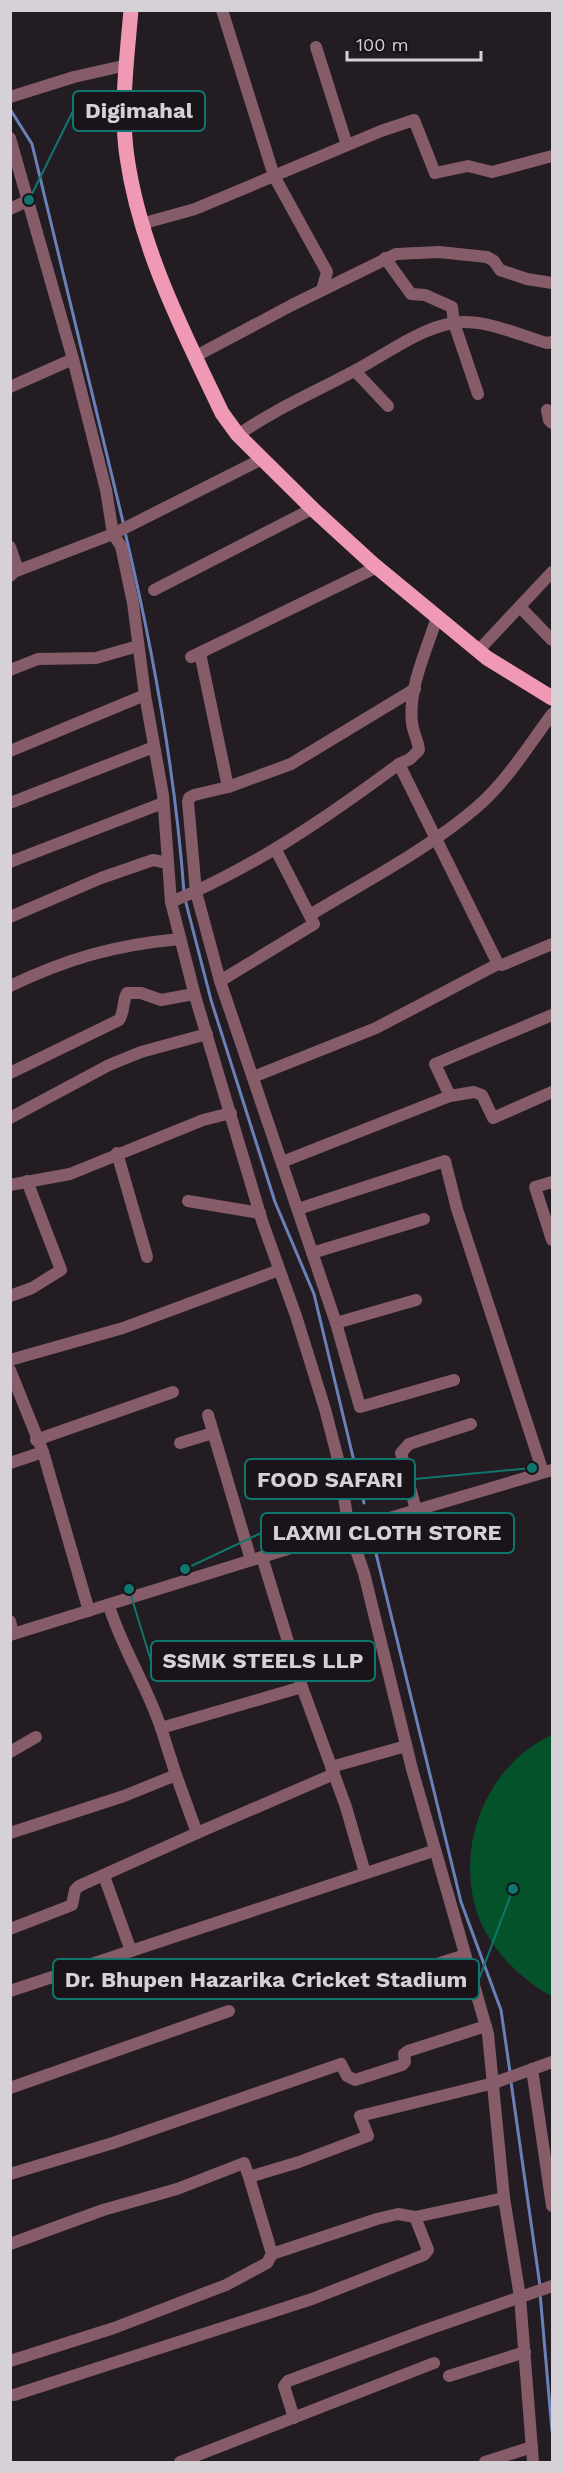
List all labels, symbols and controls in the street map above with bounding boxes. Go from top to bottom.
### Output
scale bar [347,24,480,62]
text: 100 m [356,34,409,55]
callout: Digimahal [73,91,205,131]
text: Digimahal [85,98,194,123]
callout: FOOD SAFARI [245,1459,415,1499]
text: FOOD SAFARI [257,1467,403,1492]
callout: LAXMI CLOTH STORE [261,1513,514,1553]
text: LAXMI CLOTH STORE [273,1520,502,1545]
callout: SSMK STEELS LLP [151,1641,375,1681]
text: SSMK STEELS LLP [163,1648,363,1673]
callout: Dr. Bhupen Hazarika Cricket Stadium [53,1959,479,1999]
text: Dr. Bhupen Hazarika Cricket Stadium [65,1967,467,1992]

